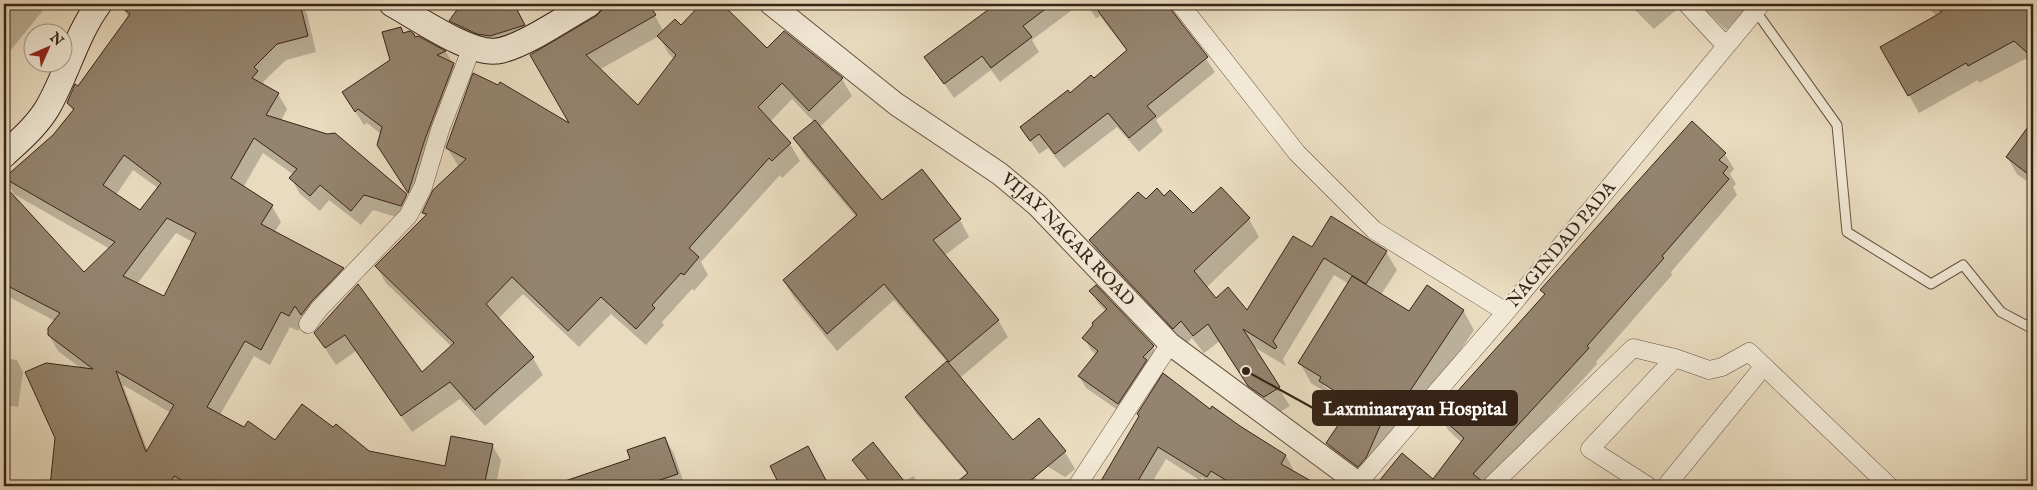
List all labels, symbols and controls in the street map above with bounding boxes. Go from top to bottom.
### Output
north arrow [22,22,72,72]
text: N [45,28,67,50]
street label: VIJAY NAGAR ROAD [995,167,1140,311]
street label: NAGINDAD PADA [1503,177,1622,313]
callout: Laxminarayan Hospital [1313,391,1517,425]
text: Laxminarayan Hospital [1323,398,1508,422]

